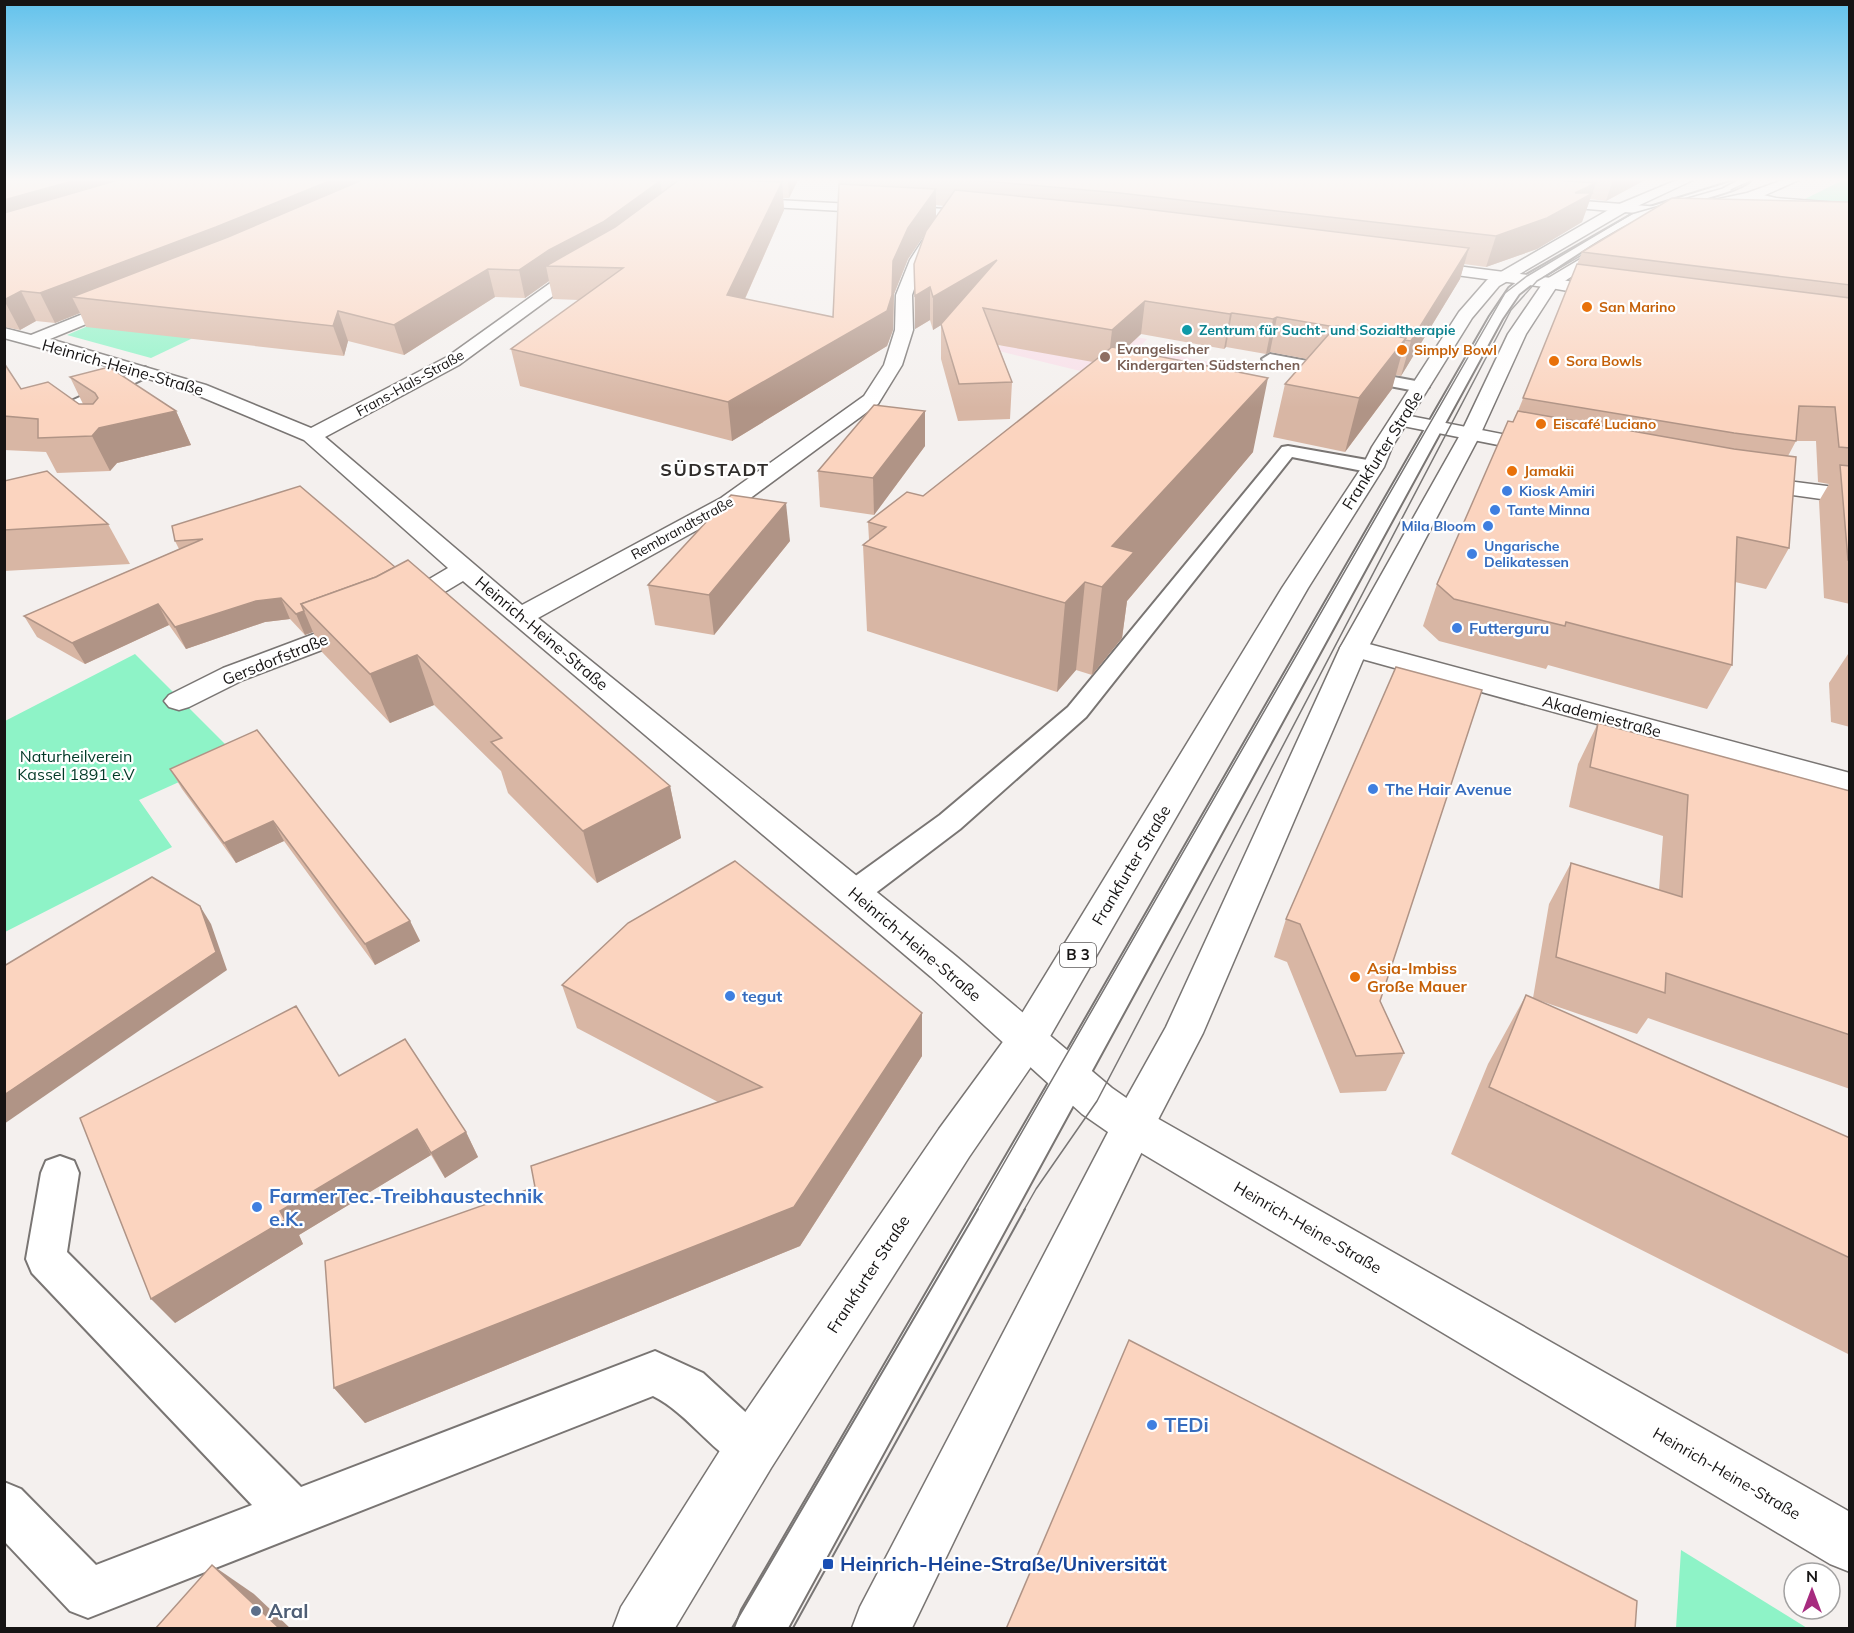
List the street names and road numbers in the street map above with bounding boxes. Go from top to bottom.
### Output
street label: Heinrich-Heine-Straße [40,334,206,400]
street label: Frans-Hals-Straße [353,346,467,420]
street label: Frankfurter Straße [1337,387,1427,513]
street label: Rembrandtstraße [628,492,736,564]
street label: Heinrich-Heine-Straße [472,572,612,694]
street label: Gersdorfstraße [219,629,331,689]
street label: Akademiestraße [1540,691,1664,741]
street label: Frankfurter Straße [1087,801,1175,929]
street label: Heinrich-Heine-Straße [845,883,985,1005]
road number: B 3 [1060,943,1096,967]
street label: Heinrich-Heine-Straße [1231,1177,1385,1277]
street label: Frankfurter Straße [822,1211,914,1337]
street label: Heinrich-Heine-Straße [1650,1423,1804,1523]

